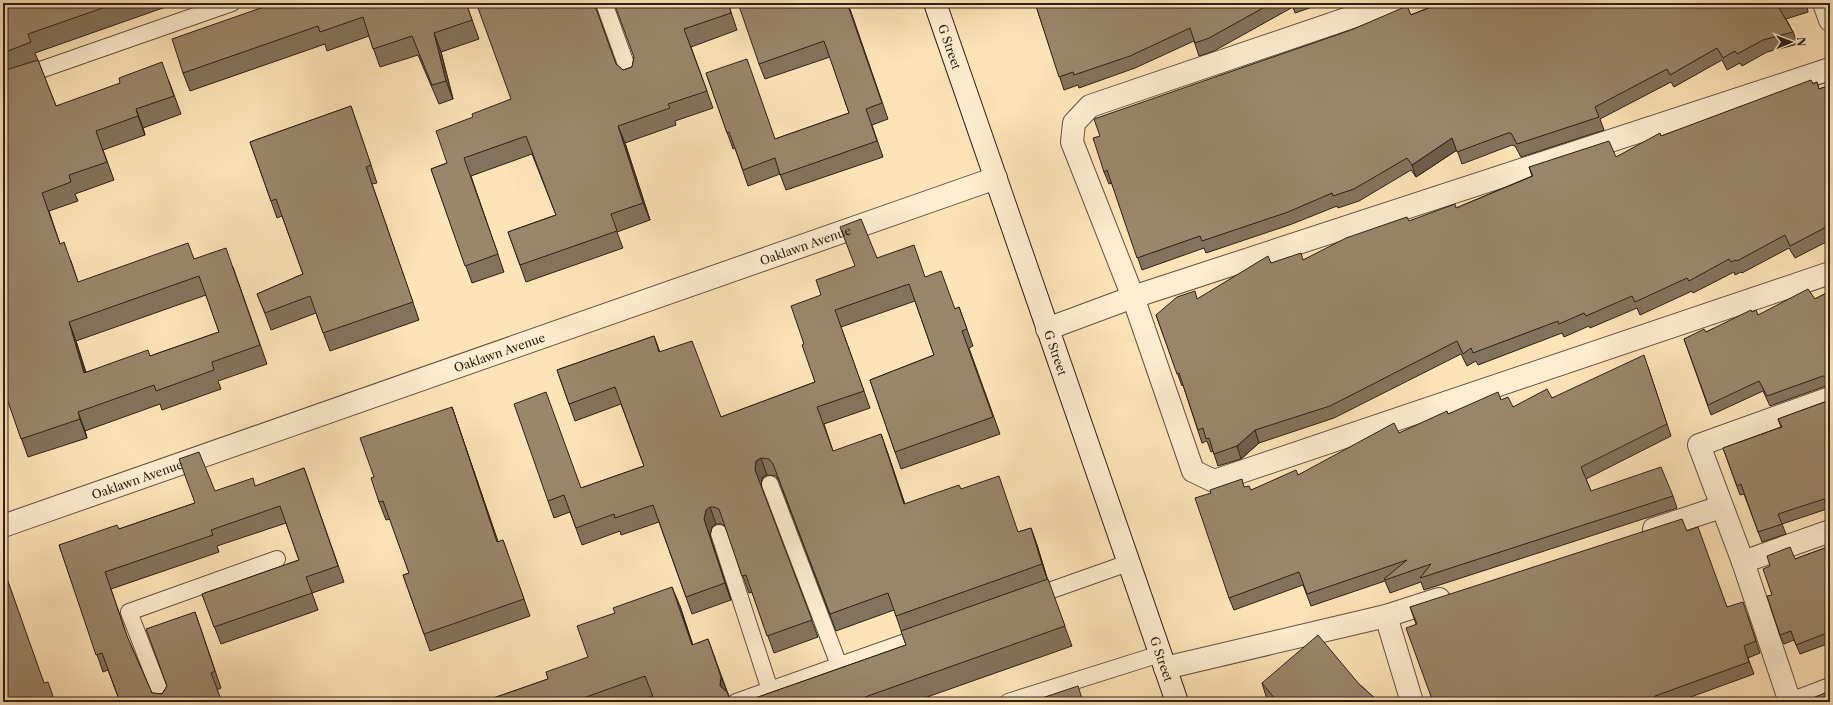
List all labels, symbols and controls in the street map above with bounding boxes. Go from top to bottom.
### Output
street label: G Street [935,22,965,72]
north arrow [1771,22,1811,62]
text: N [1794,37,1808,47]
street label: Oaklawn Avenue [758,222,853,268]
street label: G Street [1041,328,1071,378]
street label: Oaklawn Avenue [452,329,547,375]
street label: Oaklawn Avenue [89,456,185,502]
street label: G Street [1147,634,1177,684]

